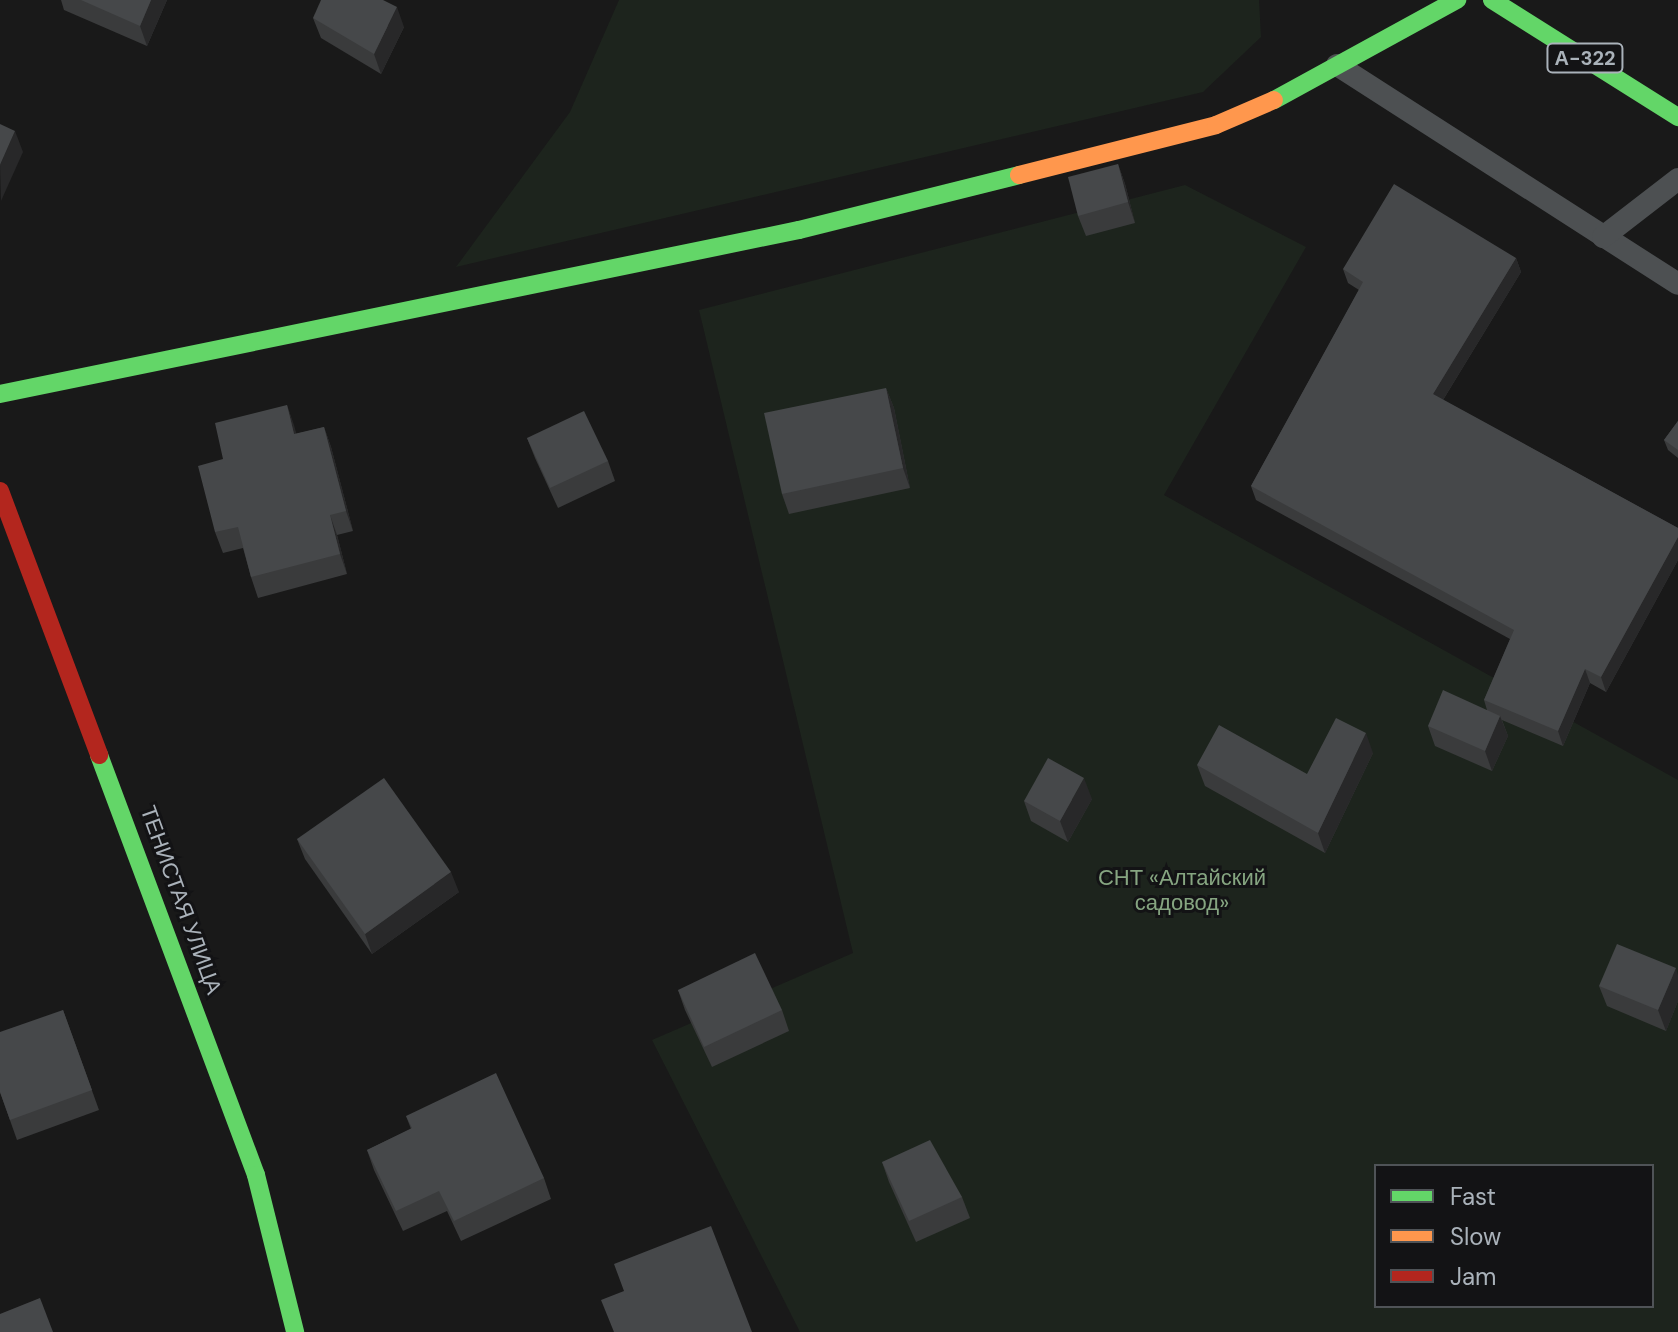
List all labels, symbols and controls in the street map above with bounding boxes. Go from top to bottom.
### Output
road number: А-322 [1545,42,1625,74]
street label: ТЕНИСТАЯ УЛИЦА [135,802,227,998]
park label: СНТ «Алтайский садовод» [1098,864,1266,916]
legend [1374,1164,1654,1308]
text: Fast [1450,1181,1496,1212]
text: Slow [1450,1221,1501,1252]
text: Jam [1450,1261,1496,1292]

